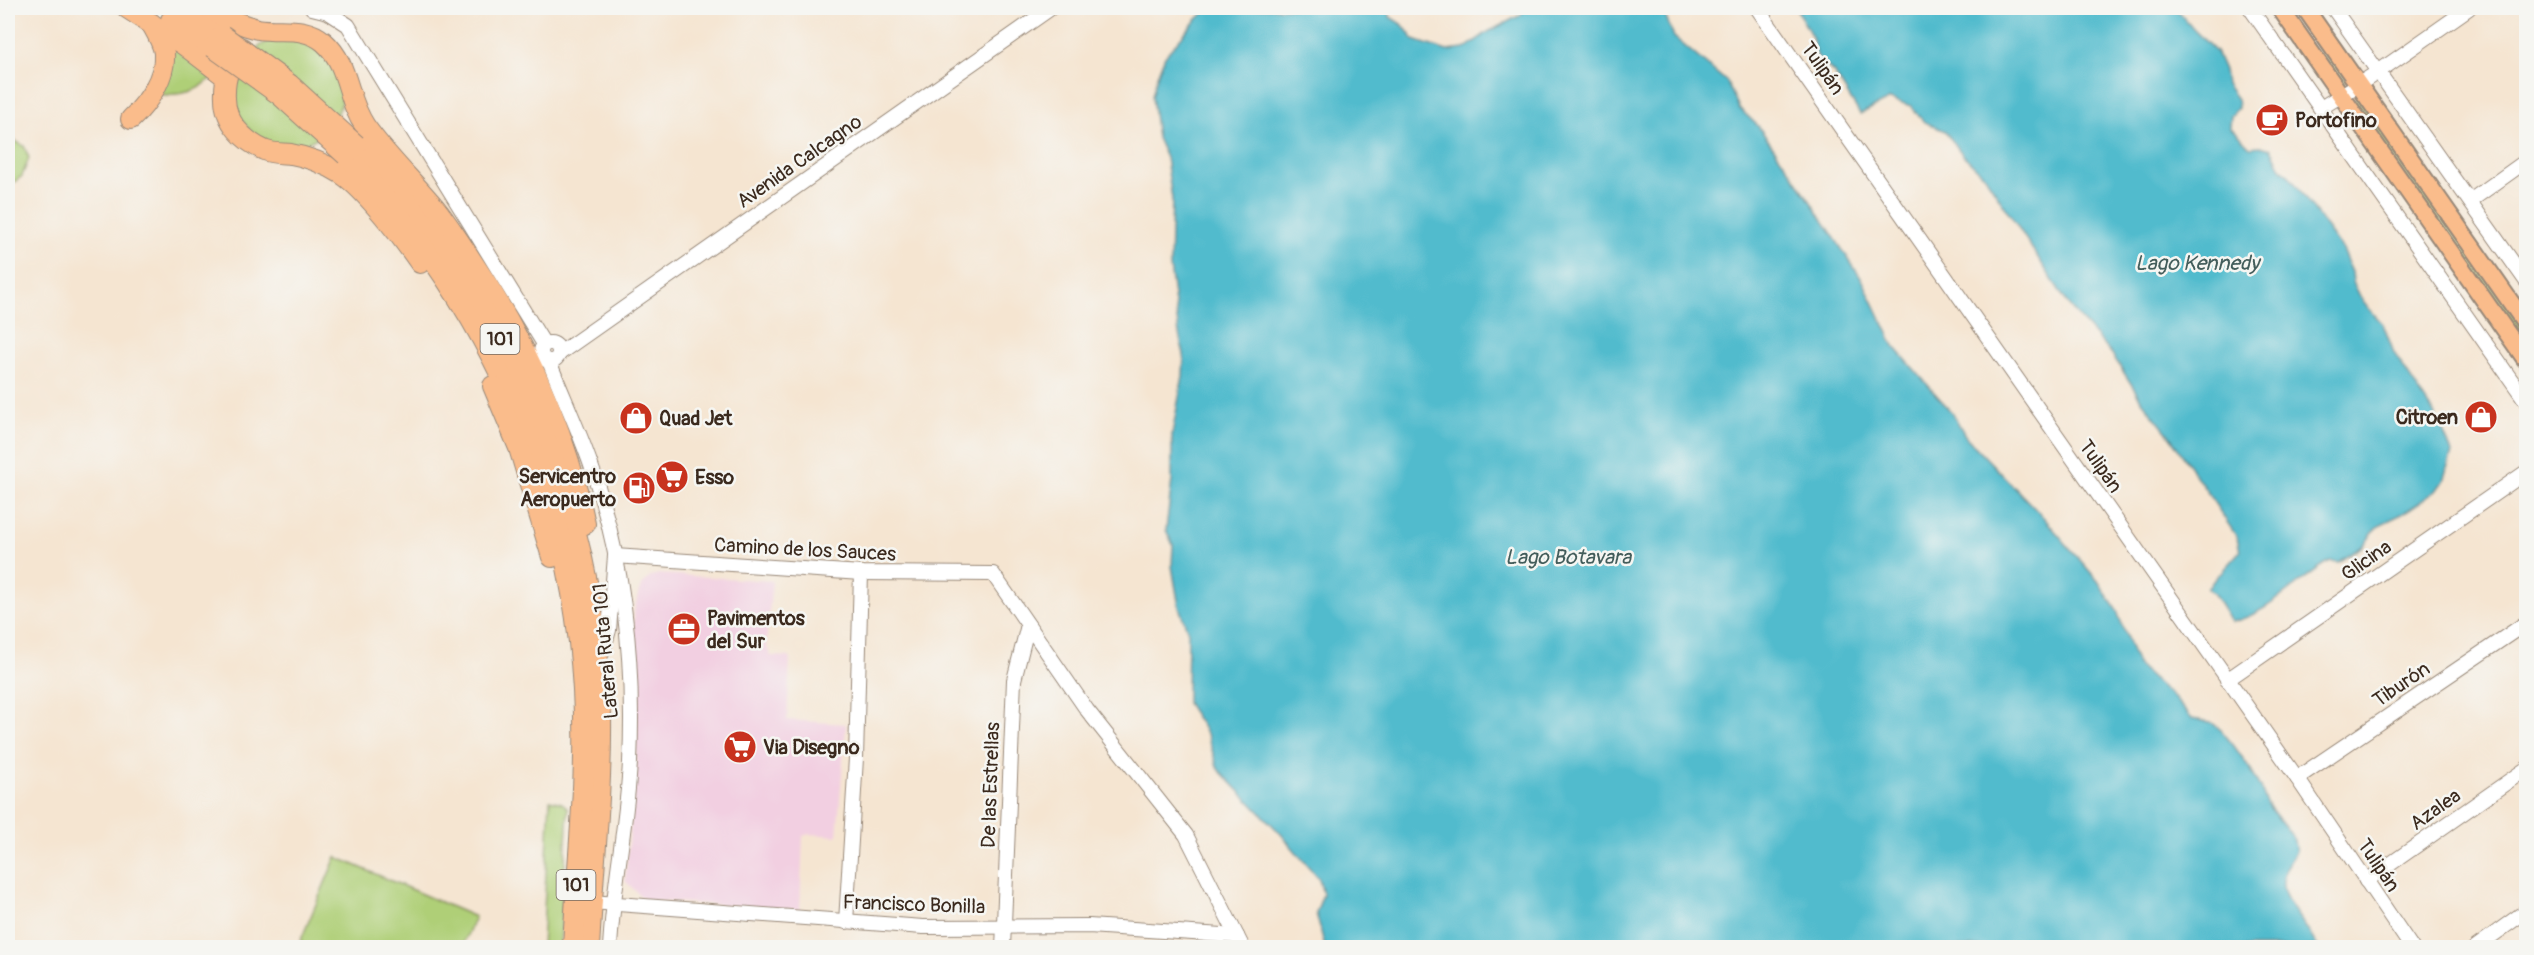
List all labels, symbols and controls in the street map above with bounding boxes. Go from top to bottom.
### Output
street label: Tulipán [1795,37,1850,100]
cafe icon: Portofino [2254,102,2290,138]
place label: Portofino [2295,108,2377,133]
street label: Avenida Calcagno [732,109,867,214]
water label: Lago Kennedy [2135,250,2262,277]
road number: 101 [480,324,520,354]
shop icon: Citroen [2463,399,2499,435]
shop icon: Quad Jet [618,400,654,436]
place label: Citroen [2396,405,2458,430]
place label: Quad Jet [659,406,733,431]
street label: Tulipán [2073,435,2128,498]
supermarket icon: Esso [654,459,690,495]
place label: Servicentro Aeropuerto [519,464,616,512]
place label: Esso [695,465,734,490]
fuel station icon: Servicentro Aeropuerto [621,470,657,506]
street label: Camino de los Sauces [713,532,897,567]
street label: Glicina [2336,534,2396,587]
water label: Lago Botavara [1505,544,1632,571]
street label: Lateral Ruta 101 [587,582,624,720]
place label: Pavimentos del Sur [707,606,805,654]
office icon: Pavimentos del Sur [666,611,702,647]
street label: Tiburón [2368,656,2435,713]
street label: De las Estrellas [976,722,1005,848]
supermarket icon: Via Disegno [722,729,758,765]
place label: Via Disegno [763,735,860,760]
street label: Azalea [2405,783,2466,836]
street label: Tulipán [2352,834,2405,897]
road number: 101 [556,870,596,900]
street label: Francisco Bonilla [842,890,986,919]

